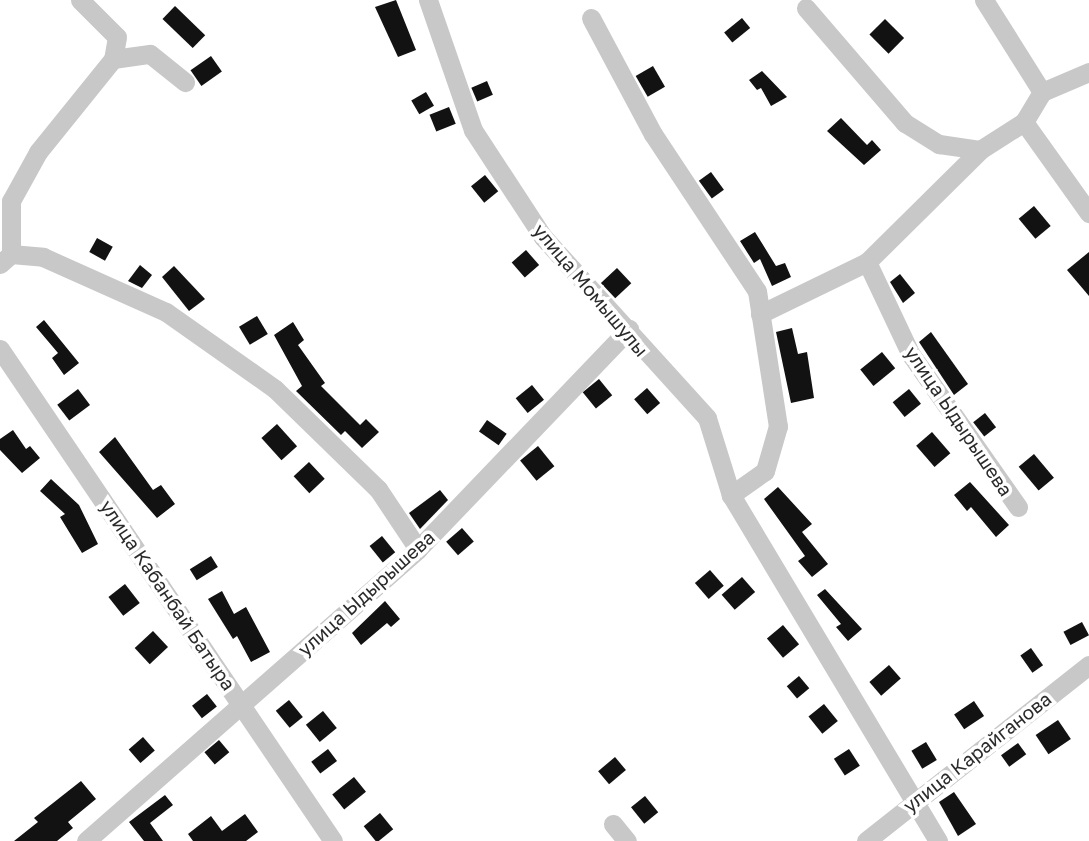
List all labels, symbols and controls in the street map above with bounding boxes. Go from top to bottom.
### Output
street label: улица Момышулы [529,219,653,361]
street label: улица Ыдырышева [900,342,1018,500]
street label: улица Кабанбай Батыра [96,495,240,695]
street label: улица Ыдырышева [293,526,439,660]
street label: улица Карайганова [898,687,1056,817]

